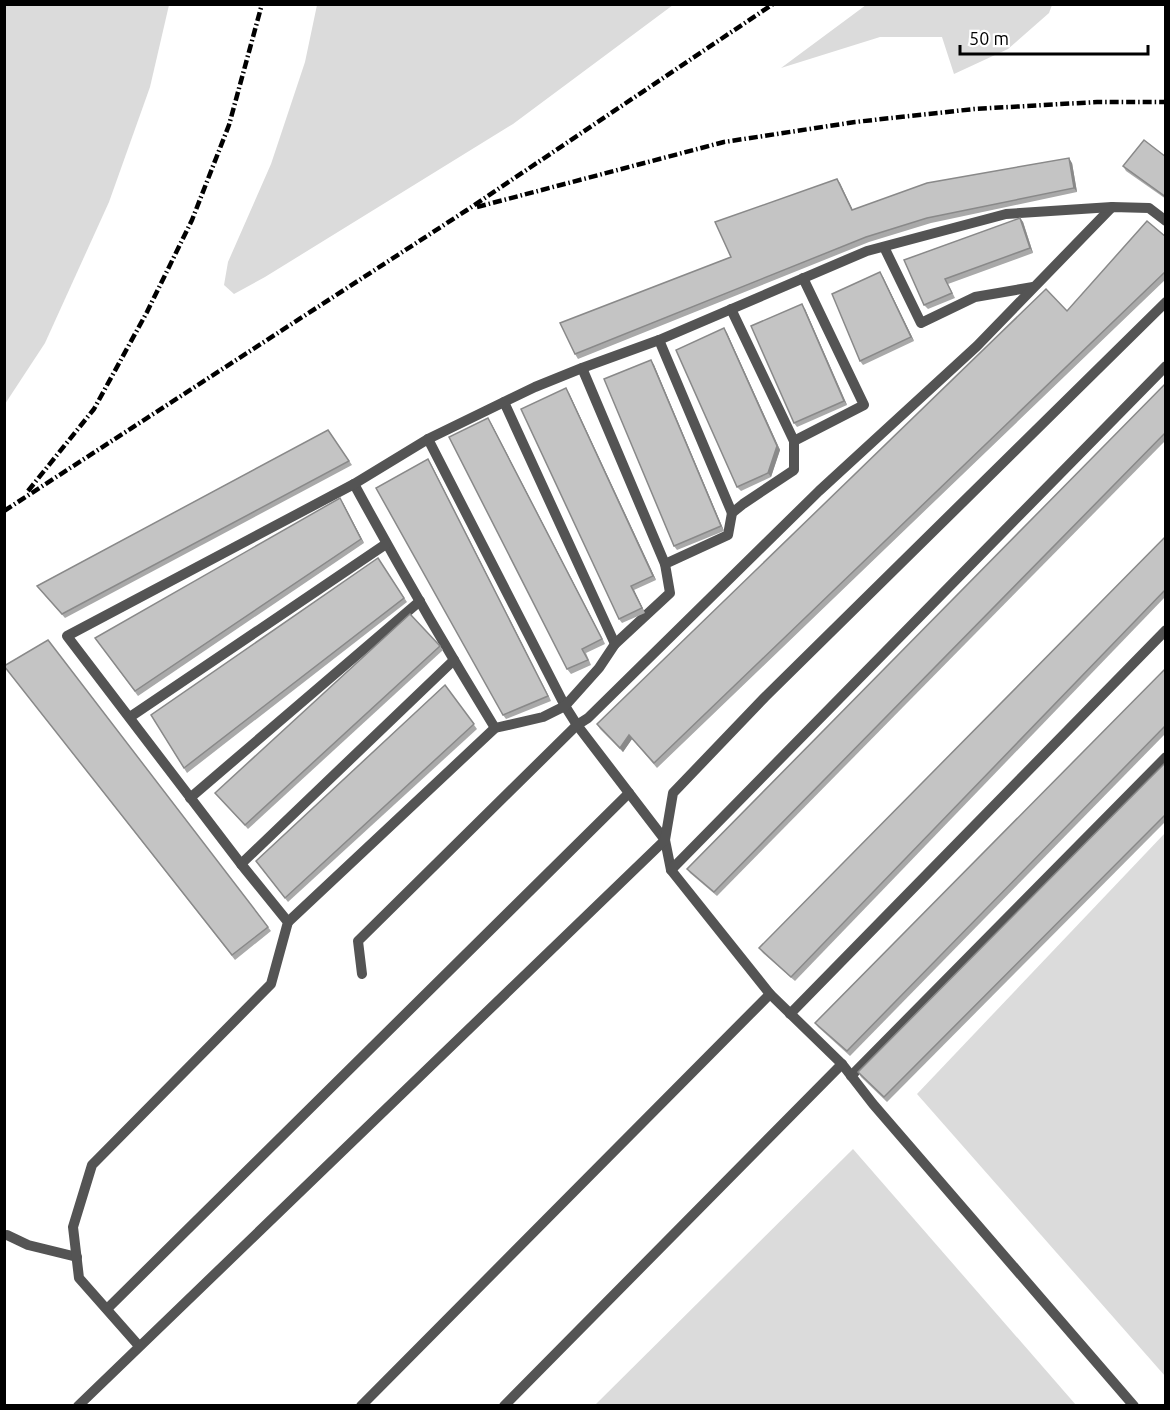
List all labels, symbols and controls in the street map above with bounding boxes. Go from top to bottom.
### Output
scale bar [960,18,1148,56]
text: 50 m [969,28,1009,48]

